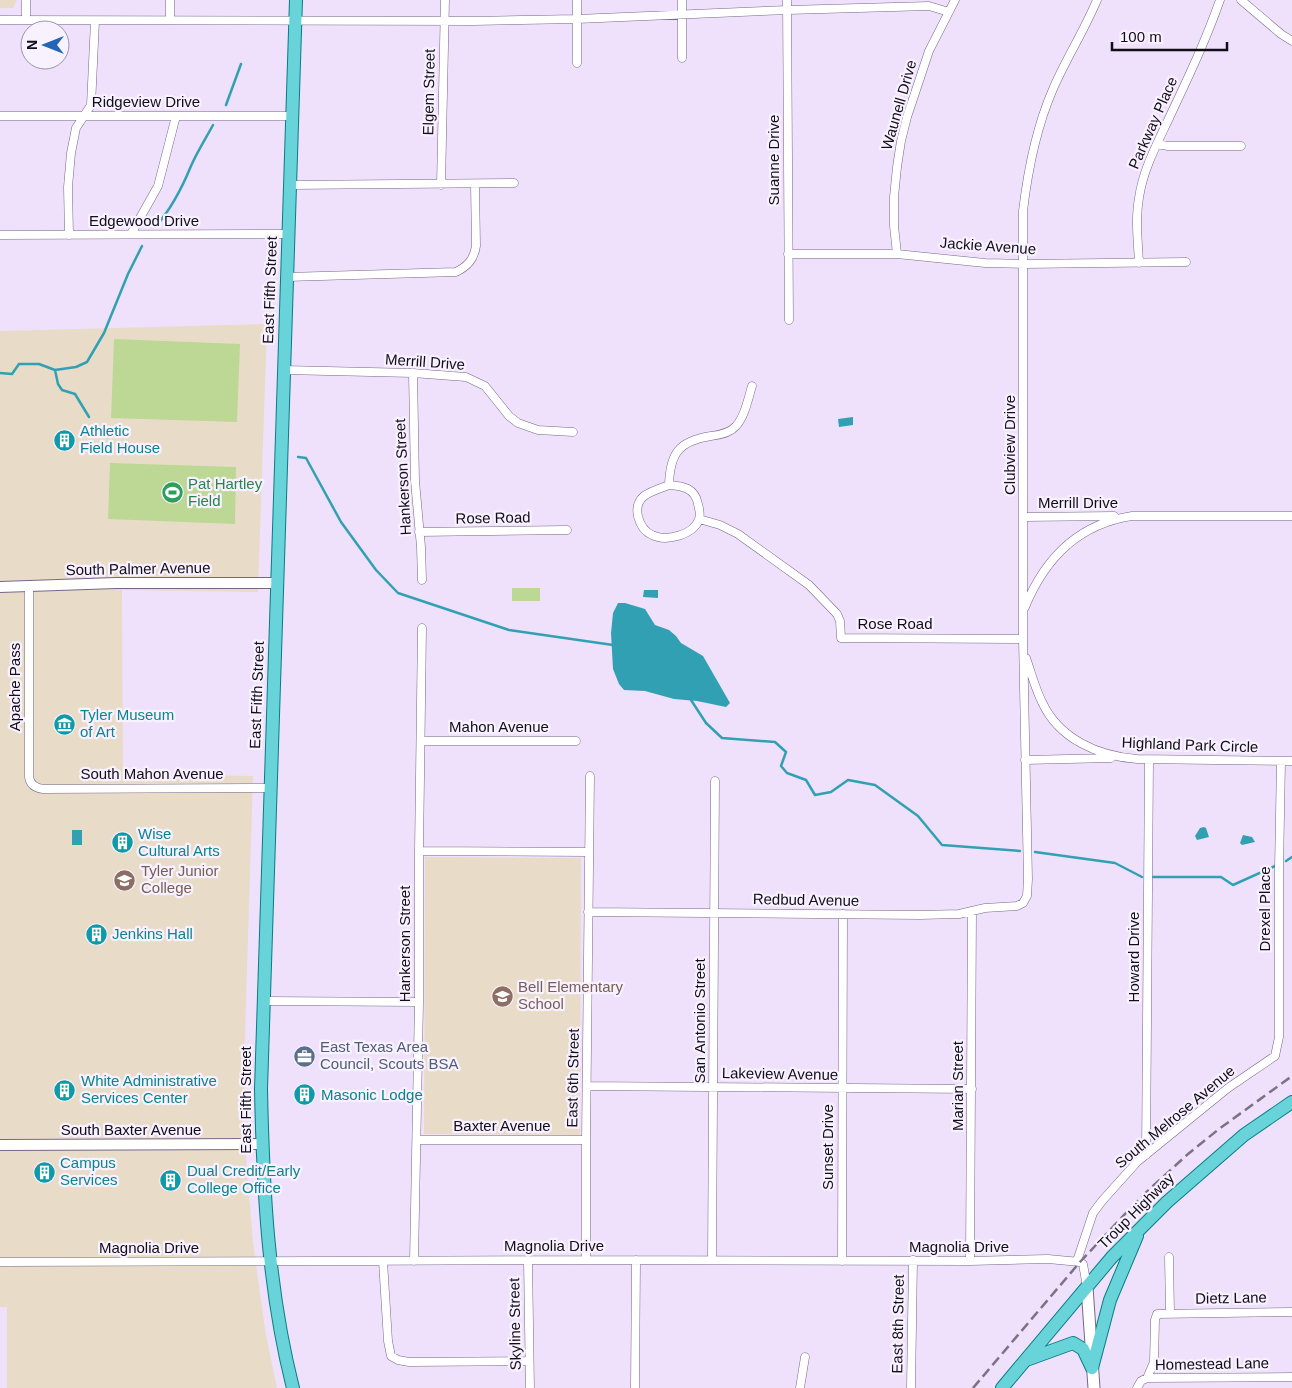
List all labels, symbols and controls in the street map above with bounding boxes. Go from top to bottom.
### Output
north arrow [20,20,70,70]
scale bar [1112,20,1227,52]
text: 100 m [1120,28,1162,45]
text: N [24,40,40,50]
street label: Elgem Street [419,48,438,135]
street label: Waunell Drive [878,58,919,152]
street label: Parkway Place [1125,74,1180,172]
street label: Ridgeview Drive [92,93,200,110]
street label: Suanne Drive [765,115,782,205]
street label: Edgewood Drive [89,212,199,229]
street label: Jackie Avenue [939,234,1037,257]
street label: East Fifth Street [259,235,280,344]
street label: Merrill Drive [385,350,466,373]
street label: Clubview Drive [1001,395,1018,495]
street label: Hankerson Street [391,417,414,536]
place label: Athletic Field House [80,422,160,456]
building icon: Athletic Field House [52,428,76,452]
place label: Pat Hartley Field [188,475,263,509]
sports icon: Pat Hartley Field [160,481,184,505]
street label: Merrill Drive [1038,494,1118,511]
street label: Rose Road [455,508,531,527]
street label: South Palmer Avenue [65,559,211,578]
street label: Rose Road [857,615,933,632]
street label: East Fifth Street [246,640,267,749]
street label: Apache Pass [6,643,23,731]
place label: Tyler Museum of Art [80,706,174,740]
museum icon: Tyler Museum of Art [52,712,76,736]
street label: Mahon Avenue [449,718,549,735]
street label: Highland Park Circle [1121,734,1259,755]
street label: South Mahon Avenue [80,765,224,782]
place label: Wise Cultural Arts [138,825,220,859]
building icon: Wise Cultural Arts [110,831,134,855]
place label: Tyler Junior College [141,862,219,896]
street label: Drexel Place [1256,866,1273,952]
school or university icon: Tyler Junior College [113,868,137,892]
street label: Hankerson Street [396,885,413,1002]
street label: Redbud Avenue [753,890,859,909]
street label: Howard Drive [1125,912,1142,1002]
building icon: Jenkins Hall [84,922,108,946]
place label: Jenkins Hall [112,925,193,942]
street label: San Antonio Street [691,958,708,1084]
place label: Bell Elementary School [518,978,624,1012]
school or university icon: Bell Elementary School [490,984,514,1008]
street label: East 6th Street [563,1027,582,1128]
place label: East Texas Area Council, Scouts BSA [320,1038,458,1072]
street label: Marian Street [949,1040,966,1131]
office icon: East Texas Area Council, Scouts BSA [292,1044,316,1068]
street label: East Fifth Street [237,1045,254,1154]
street label: South Melrose Avenue [1112,1062,1238,1172]
street label: Lakeview Avenue [722,1064,838,1083]
place label: White Administrative Services Center [81,1072,217,1106]
building icon: White Administrative Services Center [53,1078,77,1102]
building icon: Masonic Lodge [293,1083,317,1107]
place label: Masonic Lodge [321,1086,423,1103]
street label: Sunset Drive [819,1104,836,1190]
street label: Baxter Avenue [453,1117,551,1134]
street label: South Baxter Avenue [61,1121,201,1138]
place label: Campus Services [60,1154,118,1188]
building icon: Campus Services [32,1160,56,1184]
place label: Dual Credit/Early College Office [187,1162,301,1196]
building icon: Dual Credit/Early College Office [159,1168,183,1192]
street label: Troup Highway [1094,1169,1177,1252]
street label: Magnolia Drive [504,1237,604,1254]
street label: Magnolia Drive [909,1238,1009,1255]
street label: Magnolia Drive [99,1239,199,1256]
street label: East 8th Street [888,1273,907,1374]
street label: Skyline Street [505,1277,524,1370]
street label: Dietz Lane [1195,1288,1267,1307]
street label: Homestead Lane [1155,1354,1269,1373]

